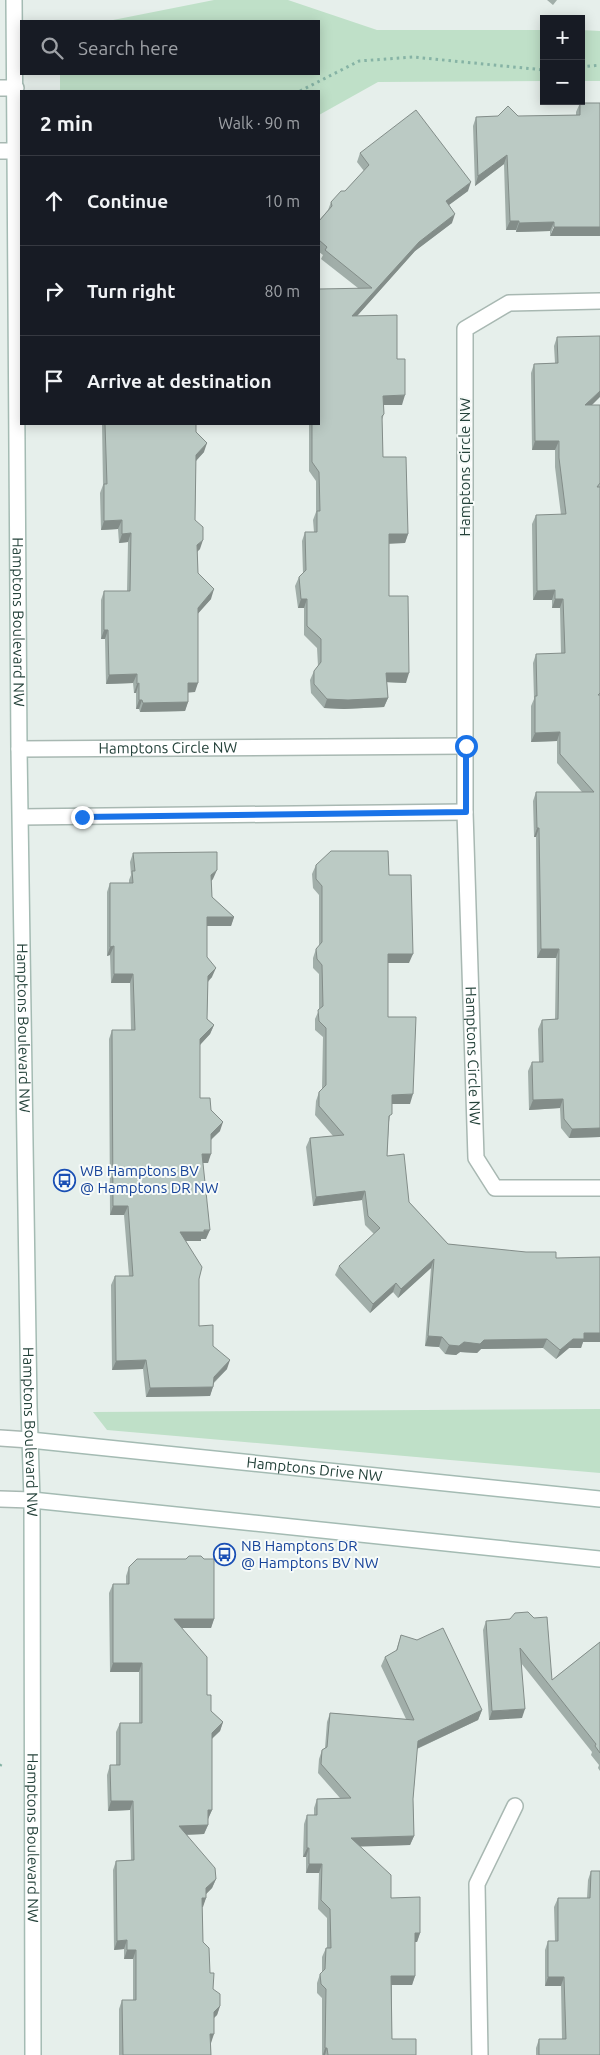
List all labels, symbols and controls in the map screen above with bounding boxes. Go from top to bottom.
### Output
map controls [540,15,585,105]
button: + [540,15,585,60]
search box [20,20,320,75]
icon: search [38,34,66,62]
text: Search here [78,37,178,59]
button: − [540,60,585,105]
text: 2 min [40,111,93,135]
text: Walk · 90 m [218,114,300,132]
icon: ahead [40,187,68,215]
text: Continue [87,190,168,212]
text: 10 m [264,192,300,210]
icon: right [40,277,68,305]
text: Turn right [87,280,175,302]
text: 80 m [264,282,300,300]
icon: arrive [40,367,68,395]
text: Arrive at destination [87,370,272,392]
street label: Hamptons Circle NW [456,397,473,536]
street label: Hamptons Boulevard NW [10,537,28,707]
route start [455,735,478,758]
street label: Hamptons Circle NW [99,739,238,756]
route end [71,806,94,829]
street label: Hamptons Boulevard NW [14,943,34,1113]
street label: Hamptons Circle NW [463,986,484,1126]
place label: WB Hamptons BV @ Hamptons DR NW [80,1162,219,1196]
bus stop icon: WB Hamptons BV @ Hamptons DR NW [52,1168,76,1192]
street label: Hamptons Boulevard NW [20,1347,41,1517]
street label: Hamptons Drive NW [246,1453,383,1484]
place label: NB Hamptons DR @ Hamptons BV NW [241,1537,379,1571]
bus stop icon: NB Hamptons DR @ Hamptons BV NW [213,1543,237,1567]
street label: Hamptons Boulevard NW [24,1753,42,1923]

